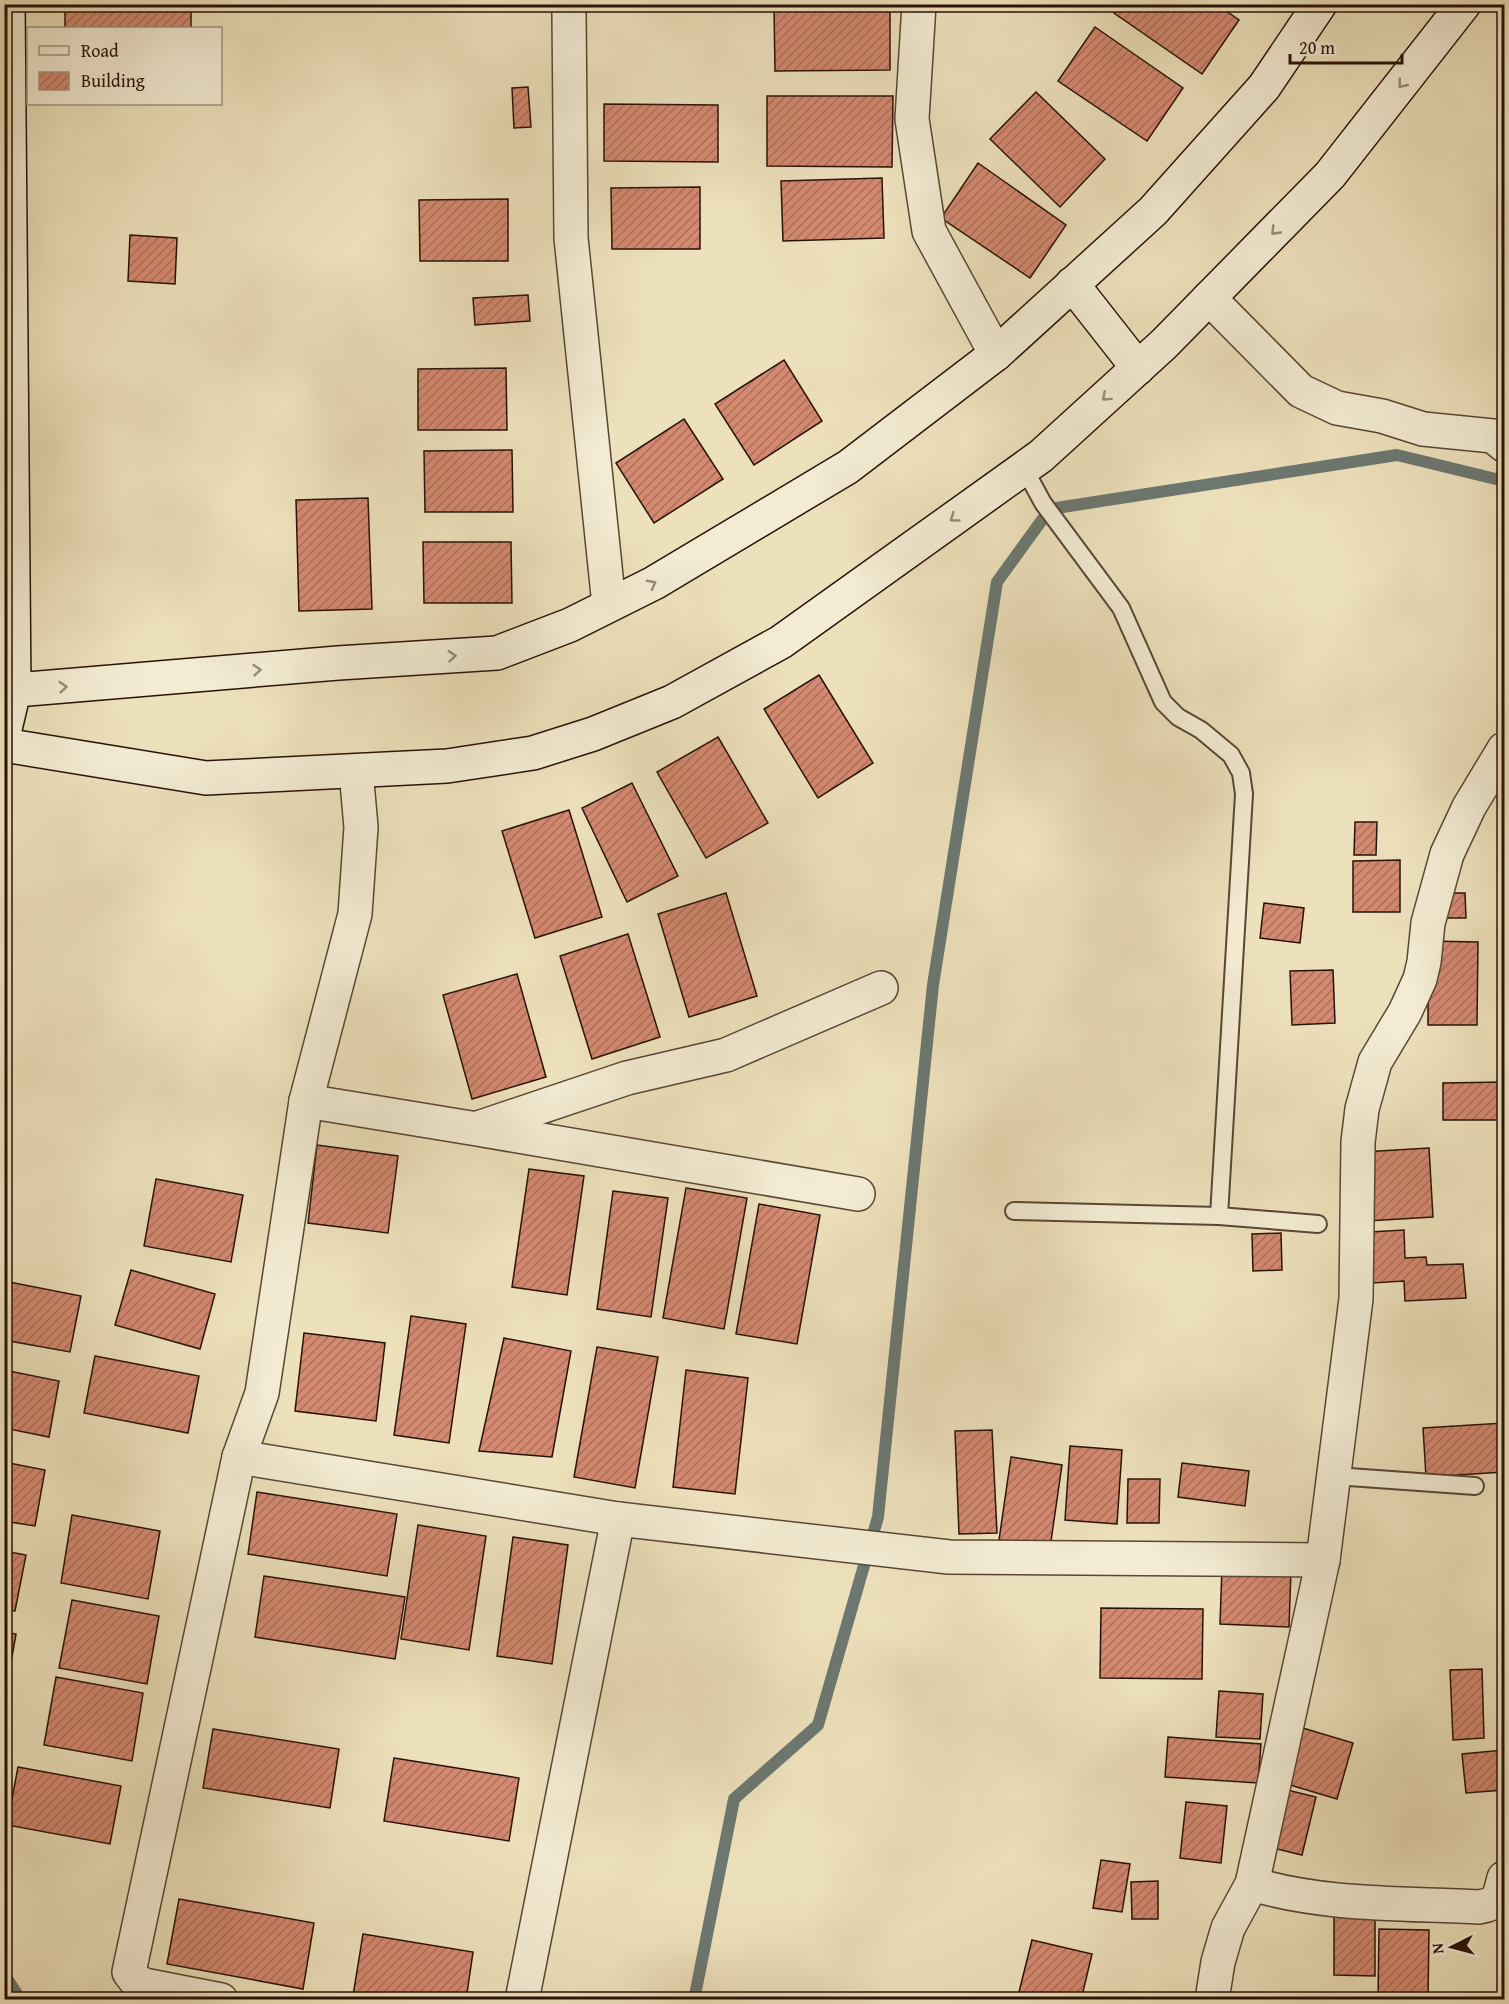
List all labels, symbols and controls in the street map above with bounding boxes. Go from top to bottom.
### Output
legend [27,27,222,105]
scale bar [1290,27,1402,65]
text: 20 m [1299,34,1335,61]
text: Road [81,37,119,64]
text: Building [81,67,145,94]
one-way arrow [1399,77,1410,88]
one-way arrow [1271,223,1282,234]
one-way arrow [1102,390,1113,401]
one-way arrow [949,511,960,522]
one-way arrow [646,580,657,591]
one-way arrow [447,650,456,663]
one-way arrow [253,664,262,677]
one-way arrow [58,681,67,694]
north arrow [1422,1917,1482,1977]
text: N [1425,1942,1450,1955]

